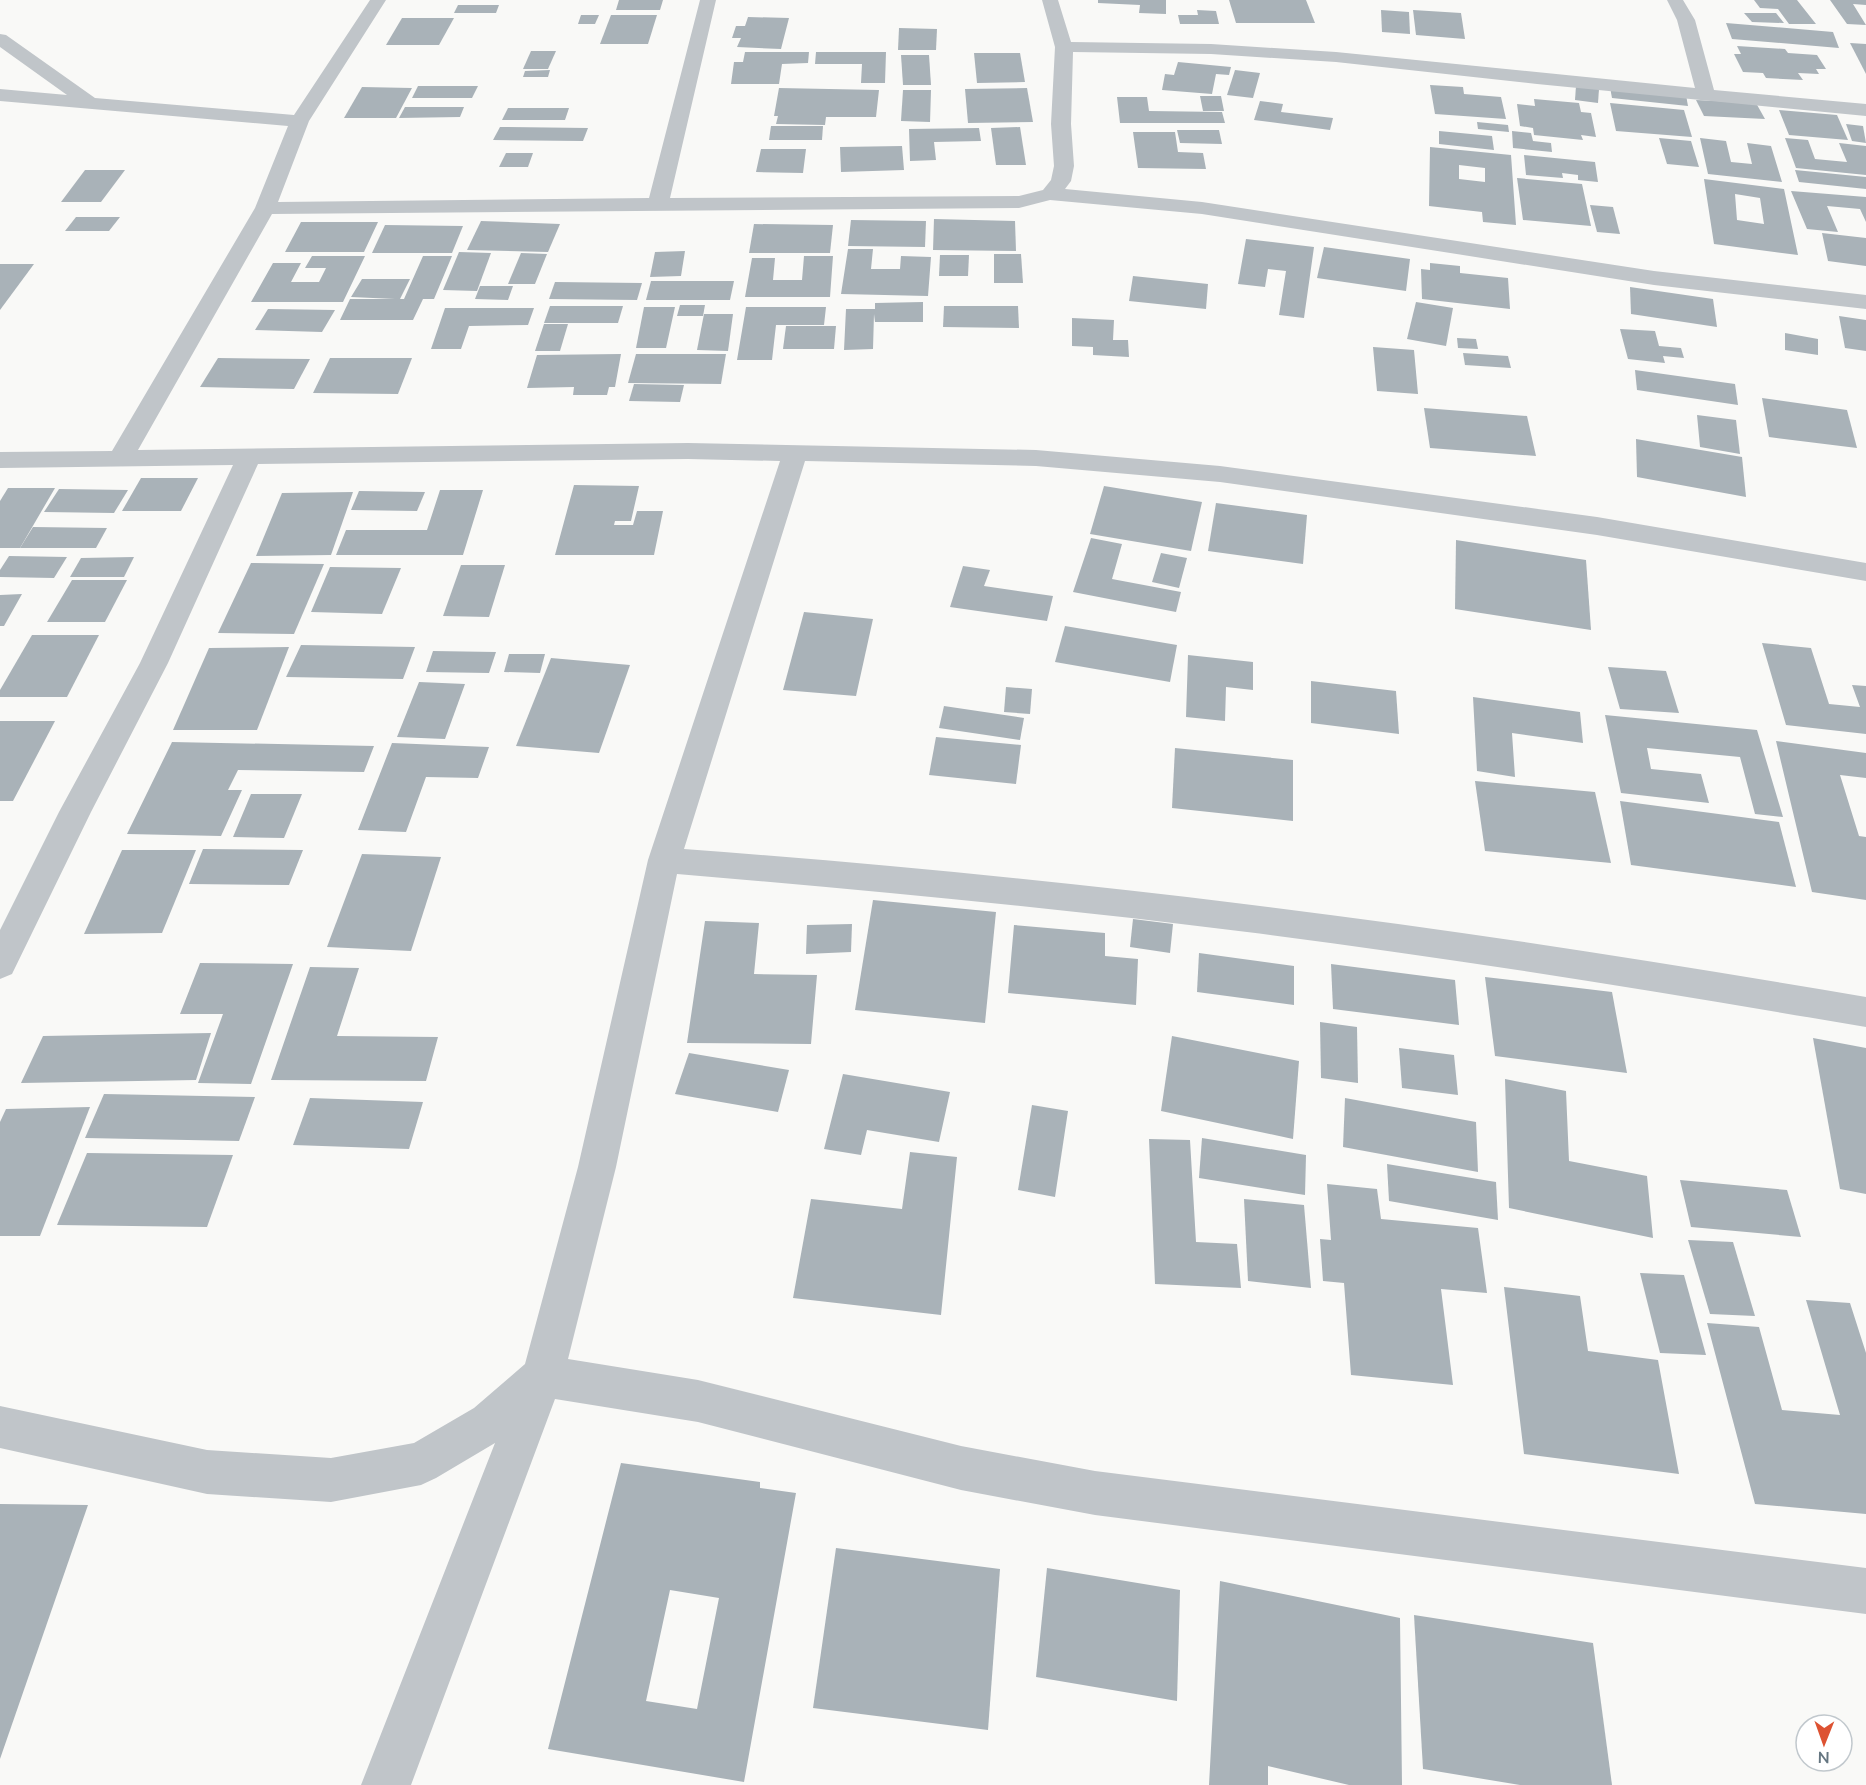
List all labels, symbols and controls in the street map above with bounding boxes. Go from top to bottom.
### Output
north arrow [1794,1713,1854,1773]
text: N [1818,1746,1830,1768]

